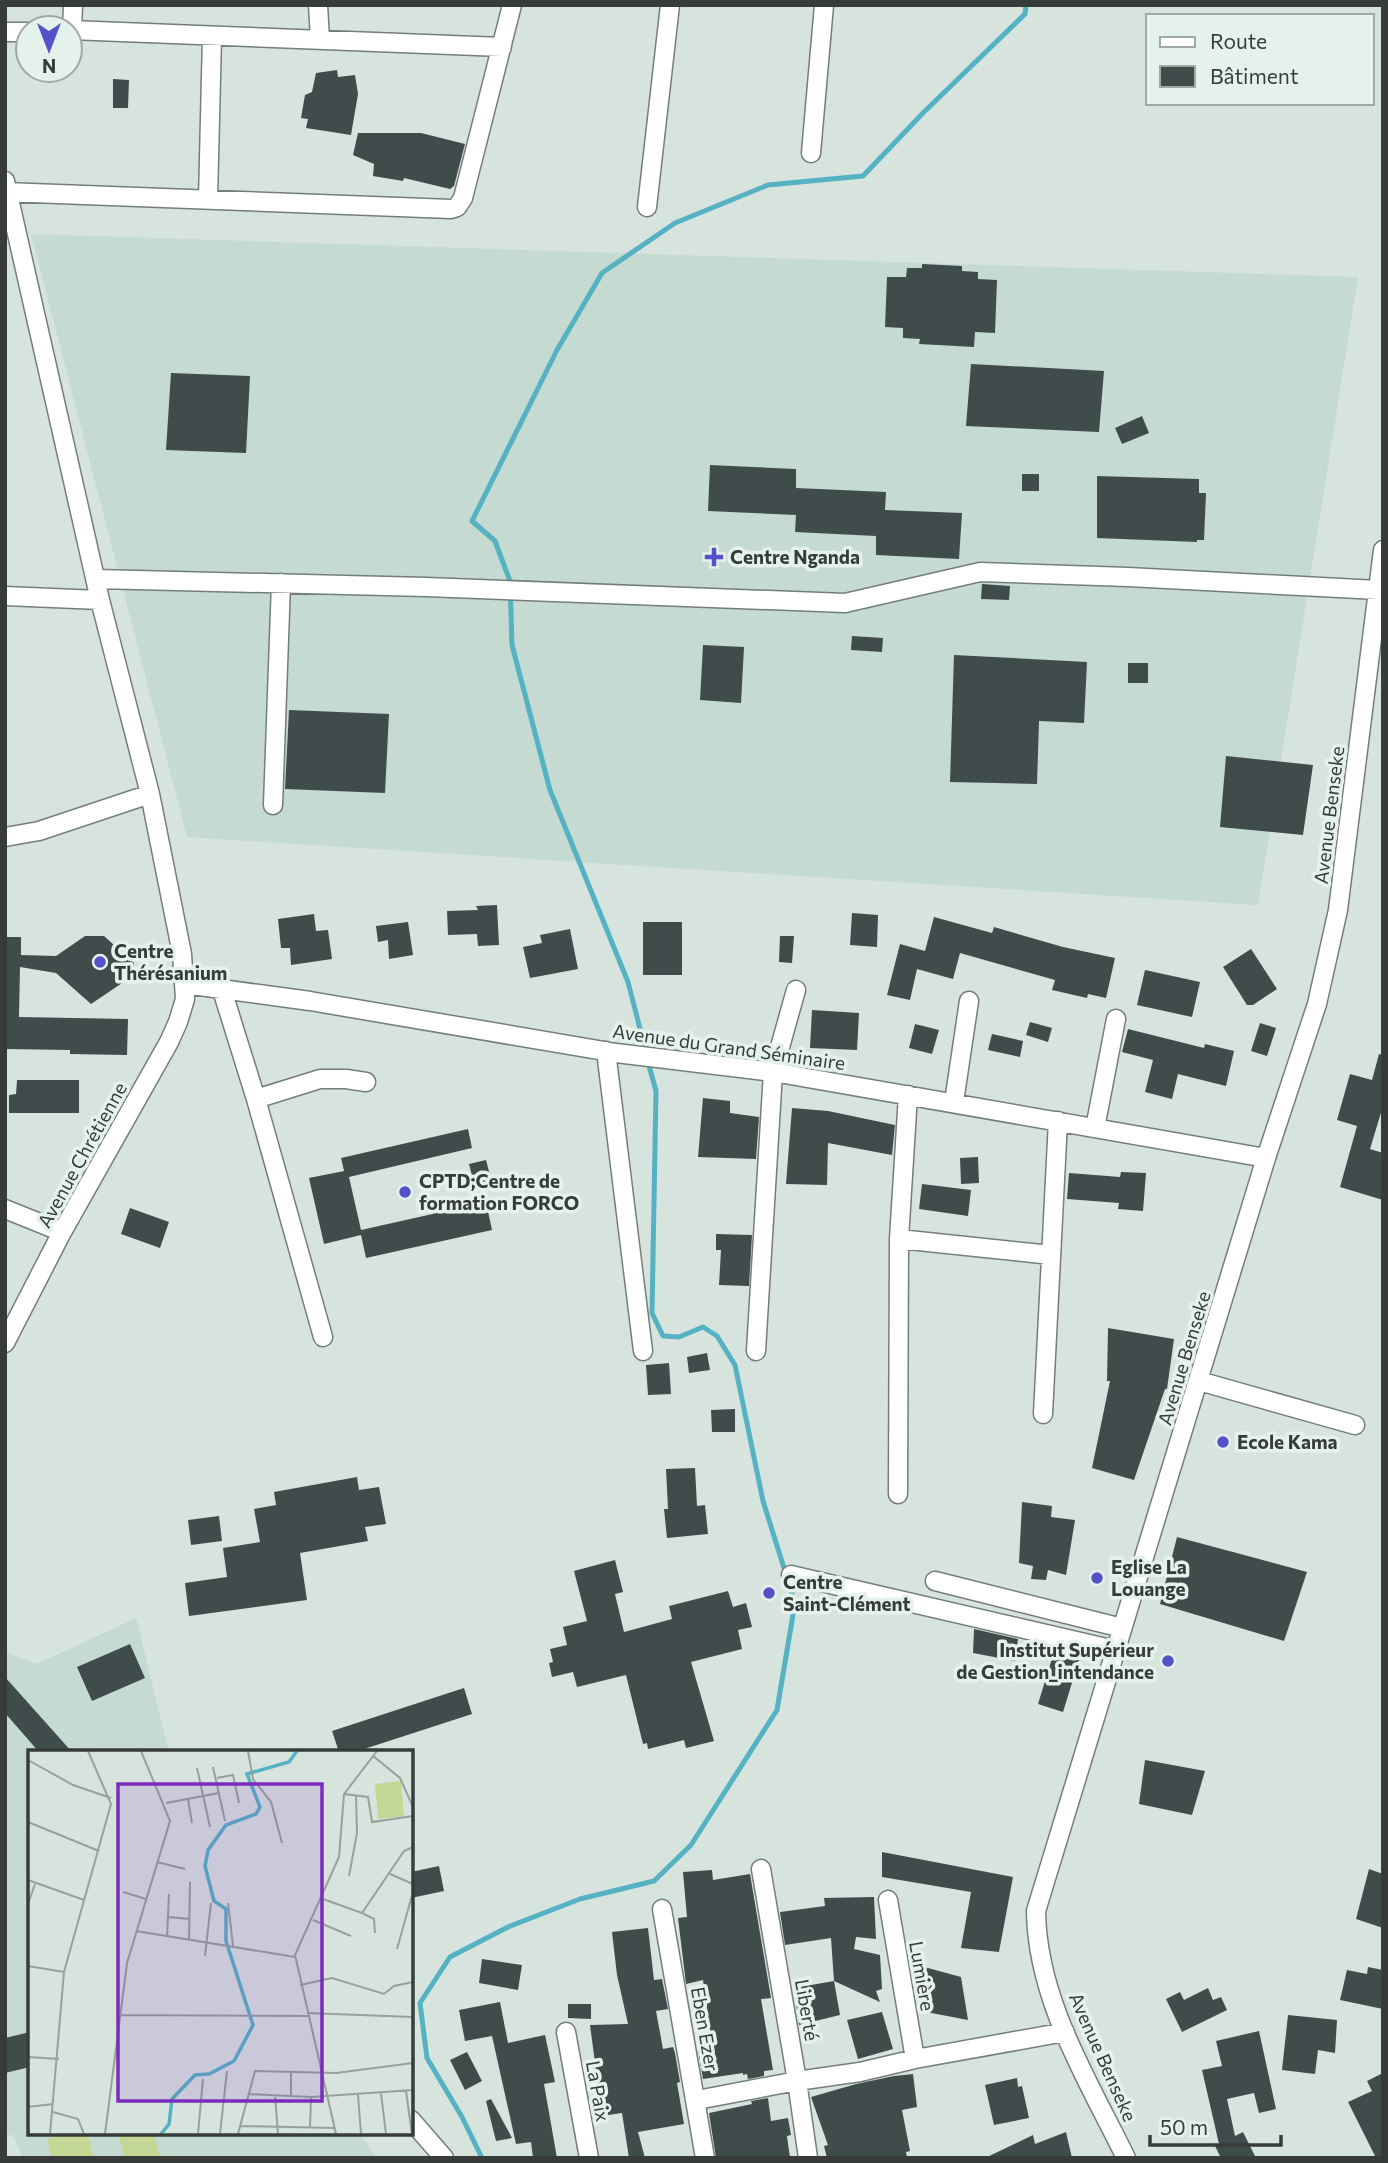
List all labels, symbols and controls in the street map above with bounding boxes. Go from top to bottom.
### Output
north arrow [14,14,84,84]
legend [1146,14,1374,105]
text: Route [1210,28,1267,53]
text: N [42,55,56,78]
text: Bâtiment [1210,63,1299,88]
place label: Centre Nganda [730,545,860,568]
marker: Centre Nganda [704,547,724,567]
street label: Avenue Benseke [1309,745,1348,885]
place label: Centre Thérésanium [114,939,227,984]
marker: Centre Thérésanium [92,954,108,970]
street label: Avenue du Grand Séminaire [611,1019,847,1074]
street label: Avenue Chrétienne [32,1078,131,1231]
place label: CPTD;Centre de formation FORCO [419,1169,579,1214]
marker: CPTD;Centre de formation FORCO [397,1184,413,1200]
street label: Avenue Benseke [1152,1288,1215,1428]
place label: Ecole Kama [1237,1430,1338,1453]
marker: Ecole Kama [1215,1434,1231,1450]
place label: Eglise La Louange [1111,1555,1187,1600]
place label: Centre Saint-Clément [783,1570,911,1615]
marker: Eglise La Louange [1089,1570,1105,1586]
marker: Centre Saint-Clément [761,1585,777,1601]
place label: Institut Supérieur de Gestion_intendance [956,1638,1154,1683]
marker: Institut Supérieur de Gestion_intendance [1160,1653,1176,1669]
inset map [28,1750,413,2135]
street label: Lumière [905,1939,940,2013]
street label: Liberté [791,1977,824,2043]
street label: Eben Ezer [687,1985,724,2073]
street label: Avenue Benseke [1065,1989,1142,2125]
street label: La Paix [582,2059,615,2123]
scale bar [1150,2104,1281,2148]
text: 50 m [1160,2114,1208,2139]

